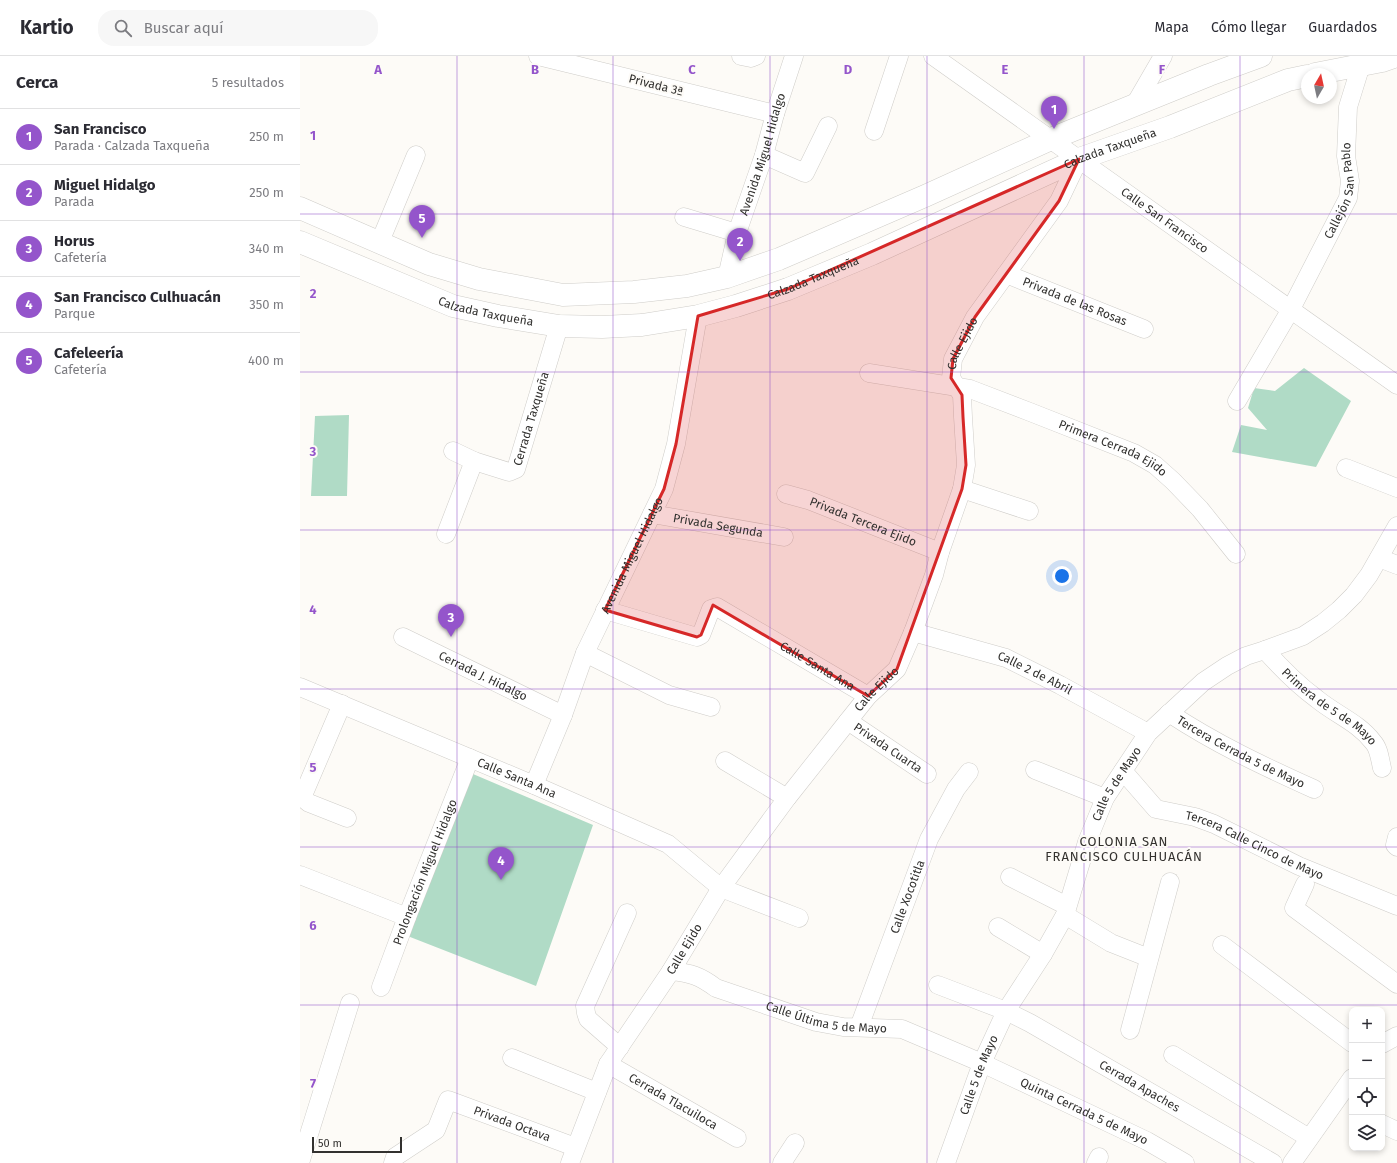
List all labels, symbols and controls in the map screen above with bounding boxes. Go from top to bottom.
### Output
search box [98,10,378,46]
text: Kartio [20,16,74,39]
icon: search [112,17,134,39]
text: Buscar aquí [144,19,224,37]
text: Mapa [1155,19,1189,36]
text: Cómo llegar [1211,19,1286,36]
text: Guardados [1308,19,1377,36]
text: A [373,62,382,77]
text: B [531,62,539,77]
text: C [688,62,696,77]
text: D [844,62,853,77]
text: E [1002,62,1009,77]
text: F [1159,62,1166,77]
north arrow [1301,68,1337,104]
street label: Privada 3ª [627,71,685,99]
text: Cerca [16,72,58,93]
text: 5 resultados [212,75,284,90]
street label: Avenida Miguel Hidalgo [737,91,788,217]
pin: 1 [1041,96,1067,129]
text: San Francisco [54,120,146,138]
street label: Calzada Taxqueña [1062,125,1158,172]
text: 1 [310,128,316,143]
text: 1 [26,129,32,144]
text: 250 m [249,129,284,144]
text: Parada · Calzada Taxqueña [54,138,210,153]
street label: Callejón San Pablo [1321,142,1357,241]
text: Miguel Hidalgo [54,176,155,194]
text: 2 [26,185,32,200]
text: 250 m [249,185,284,200]
street label: Calle San Francisco [1118,185,1211,256]
text: Parada [54,194,94,209]
pin: 5 [409,205,435,238]
pin: 2 [727,228,753,261]
text: Horus [54,232,95,250]
text: 3 [26,241,32,256]
text: 340 m [249,241,284,256]
text: Cafetería [54,250,107,265]
street label: Calzada Taxqueña [766,253,861,302]
street label: Privada de las Rosas [1021,274,1129,329]
text: 2 [310,286,317,301]
text: San Francisco Culhuacán [54,288,221,306]
street label: Calzada Taxqueña [436,294,534,329]
text: 4 [25,297,33,312]
text: 350 m [249,297,284,312]
text: Parque [54,306,95,321]
street label: Calle Ejido [945,315,981,370]
text: Cafeleería [54,344,124,362]
text: 5 [26,353,32,368]
text: 400 m [248,353,284,368]
text: Cafetería [54,362,107,377]
street label: Cerrada Taxqueña [510,370,552,467]
street label: Primera Cerrada Ejido [1057,417,1170,479]
text: 3 [309,444,317,459]
street label: Privada Tercera Ejido [808,494,919,549]
street label: Avenida Miguel Hidalgo [598,495,666,616]
street label: Privada Segunda [672,511,764,540]
your location [1052,566,1072,586]
text: 4 [309,602,317,617]
pin: 3 [438,604,464,637]
street label: Calle Santa Ana [777,639,857,694]
street label: Cerrada J. Hidalgo [436,648,530,704]
street label: Calle 2 de Abril [996,649,1075,697]
street label: Calle Ejido [851,664,902,714]
street label: Primera de 5 de Mayo [1279,665,1380,748]
street label: Tercera Cerrada 5 de Mayo [1174,713,1307,791]
street label: Privada Cuarta [851,720,925,776]
street label: Calle 5 de Mayo [1089,744,1144,823]
street label: Calle Santa Ana [475,755,558,801]
text: 5 [310,760,317,775]
street label: Prolongación Miguel Hidalgo [390,797,460,947]
street label: Tercera Calle Cinco de Mayo [1184,808,1326,882]
district label: COLONIA SAN FRANCISCO CULHUACÁN [1045,834,1203,864]
pin: 4 [488,847,514,880]
street label: Calle Xocotitla [887,858,928,936]
text: 6 [309,918,317,933]
street label: Calle Ejido [663,921,705,977]
street label: Calle Última 5 de Mayo [764,999,887,1035]
map controls [1349,1007,1385,1151]
button: + [1349,1007,1385,1043]
street label: Calle 5 de Mayo [957,1033,1001,1117]
button: − [1349,1043,1385,1079]
street label: Cerrada Apaches [1097,1057,1183,1115]
street label: Cerrada Tlacuiloca [626,1070,720,1132]
street label: Quinta Cerrada 5 de Mayo [1018,1075,1150,1148]
text: 7 [310,1076,316,1091]
button: locate [1349,1079,1385,1115]
street label: Privada Octava [472,1103,552,1144]
button: layers [1349,1115,1385,1151]
scale bar [312,1135,402,1154]
text: 50 m [318,1137,342,1150]

